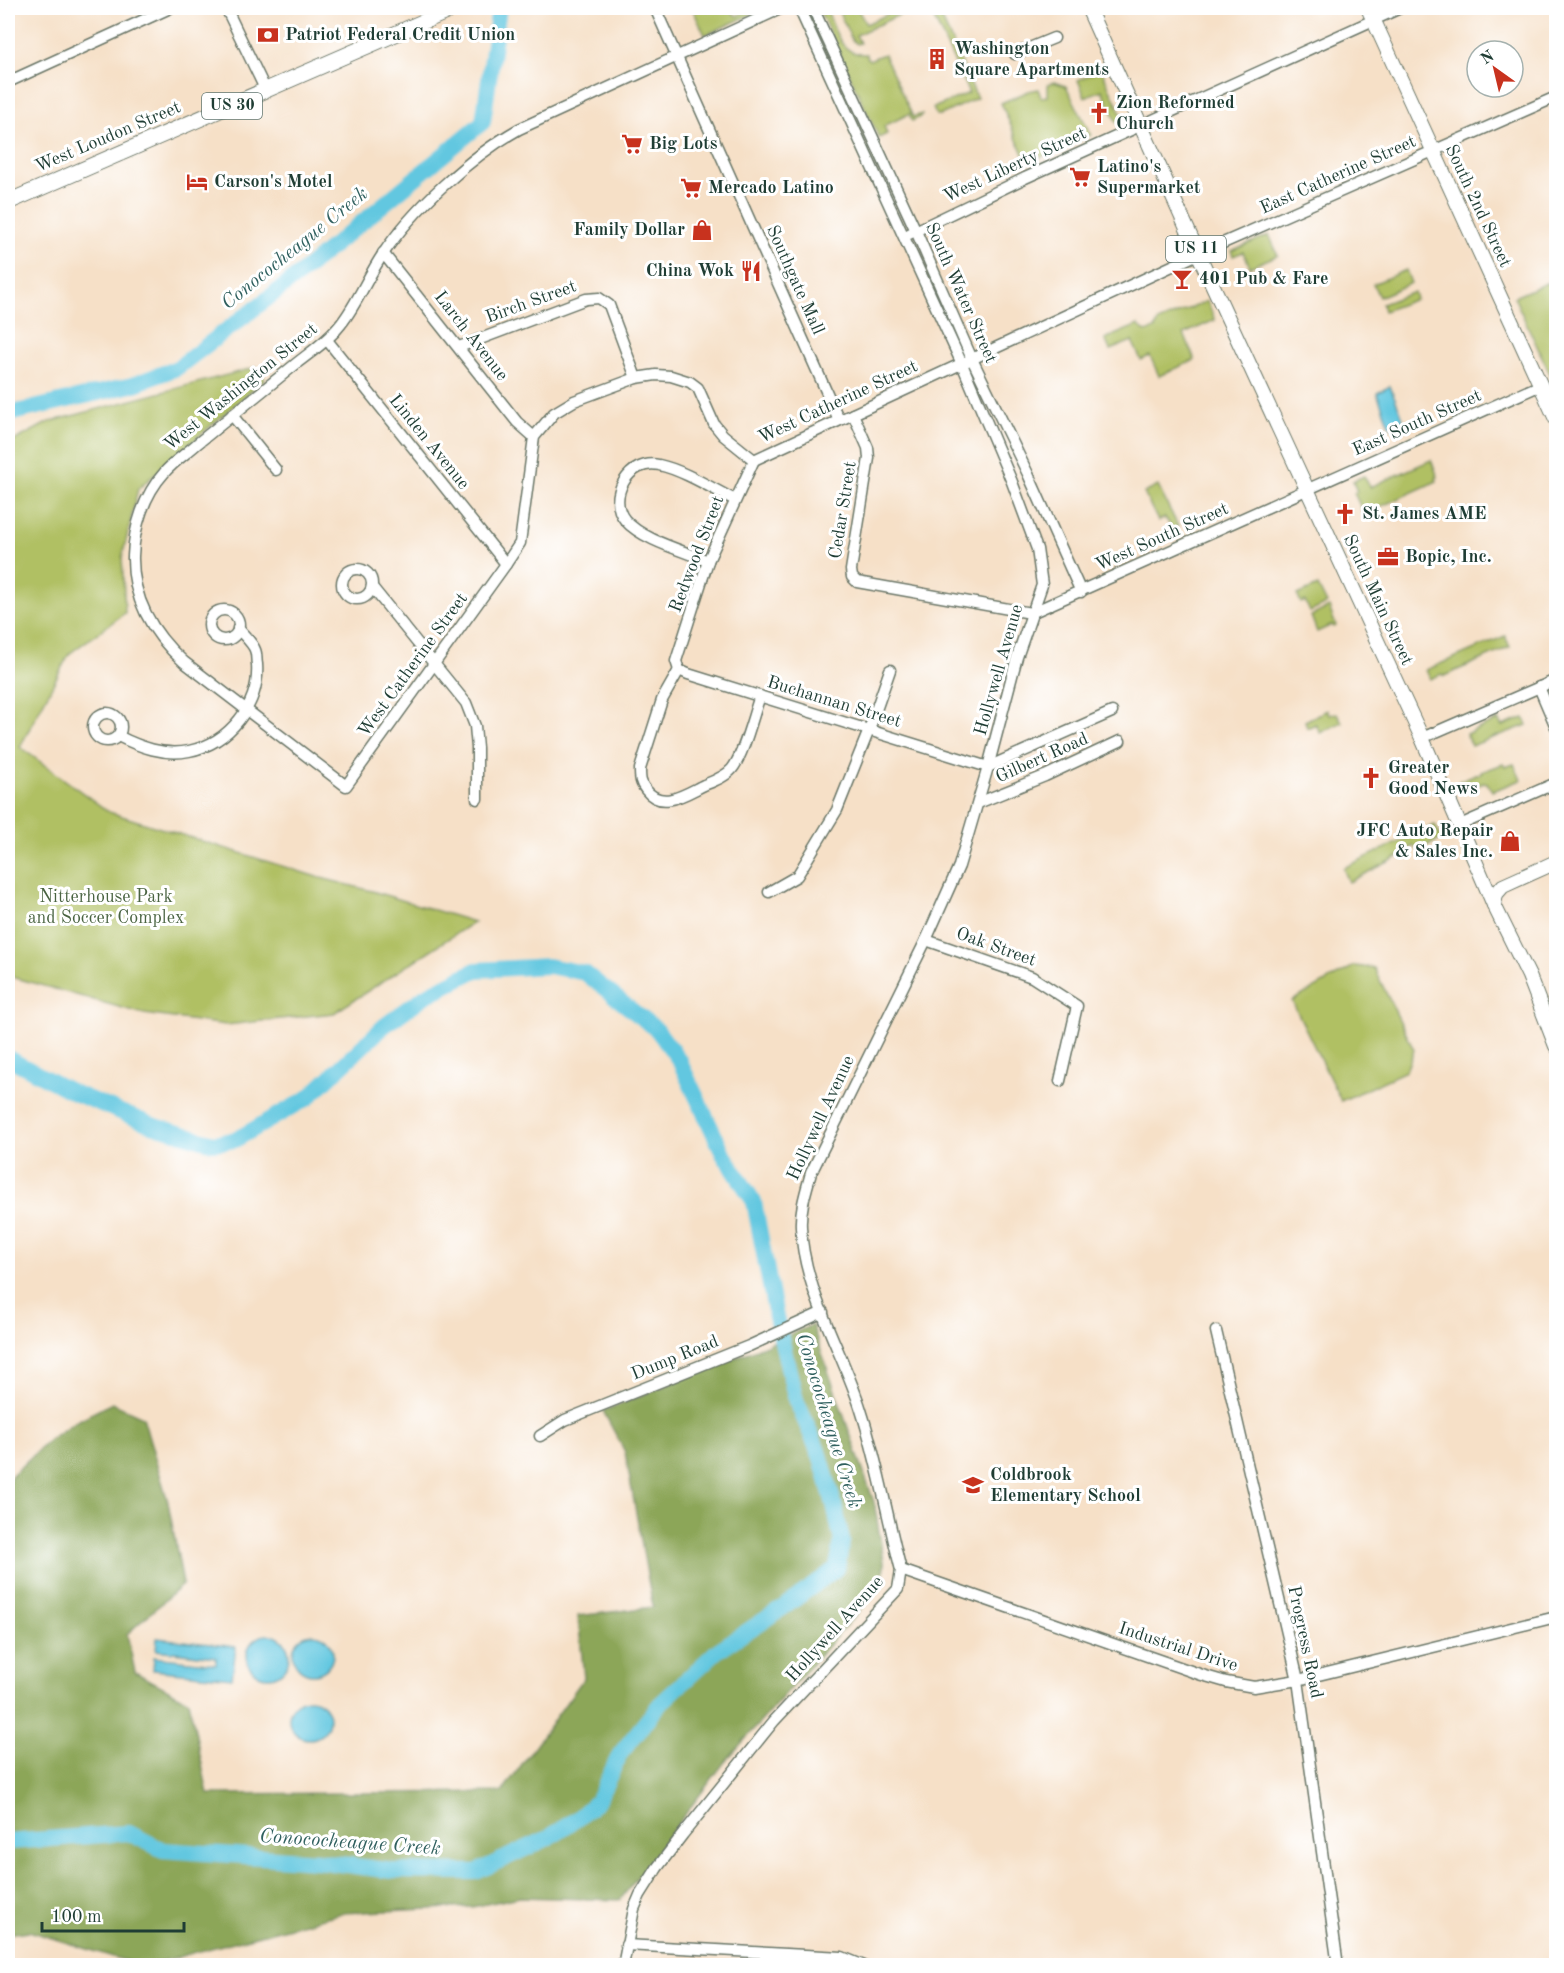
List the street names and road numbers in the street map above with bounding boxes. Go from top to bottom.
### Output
road number: US 30 [202,93,262,119]
street label: West Loudon Street [33,98,183,176]
street label: West Liberty Street [941,124,1089,206]
street label: East Catherine Street [1257,132,1419,218]
street label: South 2nd Street [1442,142,1514,270]
street label: South Water Street [922,220,1000,366]
street label: Southgate Mall [763,223,827,338]
road number: US 11 [1166,236,1226,262]
street label: Birch Street [483,277,579,327]
street label: Larch Avenue [431,288,511,384]
street label: West Washington Street [161,320,321,454]
street label: West Catherine Street [756,357,920,447]
street label: East South Street [1350,387,1484,459]
street label: Linden Avenue [385,391,473,493]
street label: Cedar Street [826,460,860,560]
street label: Redwood Street [666,493,728,615]
street label: West South Street [1093,500,1231,574]
street label: South Main Street [1340,532,1416,668]
street label: West Catherine Street [355,590,471,740]
street label: Hollywell Avenue [972,602,1026,738]
street label: Buchannan Street [765,673,903,731]
street label: Gilbert Road [993,730,1091,786]
street label: Oak Street [954,924,1038,970]
street label: Hollywell Avenue [784,1053,858,1183]
street label: Dump Road [629,1332,721,1384]
street label: Hollywell Avenue [783,1573,887,1685]
street label: Progress Road [1284,1584,1326,1700]
street label: Industrial Drive [1116,1619,1240,1675]

